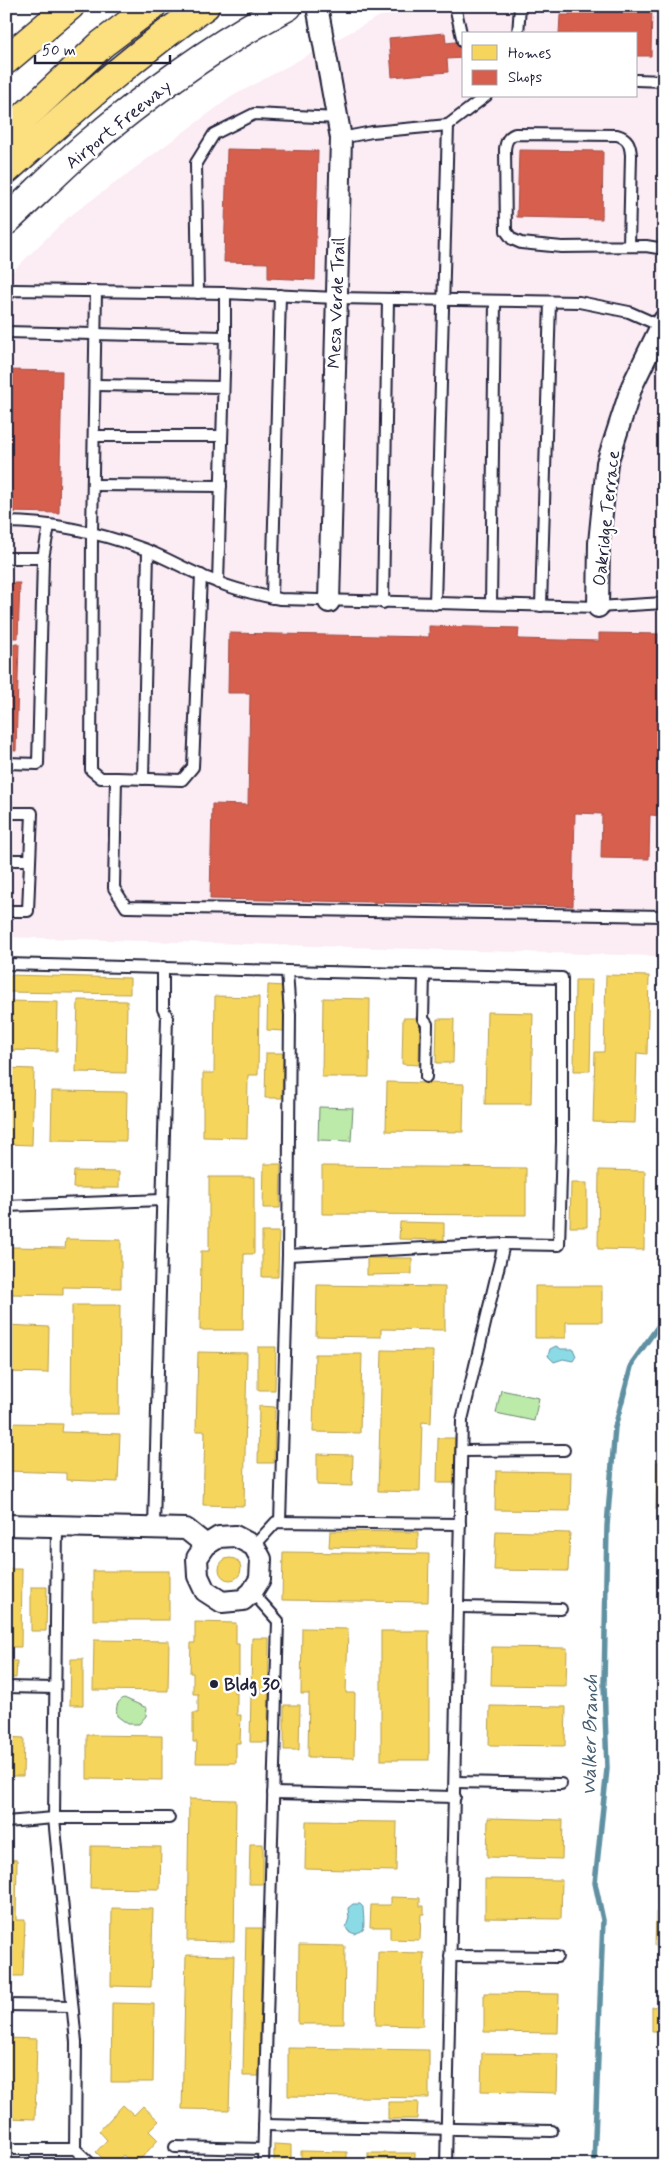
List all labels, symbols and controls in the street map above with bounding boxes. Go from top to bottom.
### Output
scale bar [35,32,170,64]
legend [462,32,638,98]
text: 50 m [42,41,76,61]
text: Homes [508,44,551,64]
text: Shops [508,68,543,88]
street label: Airport Freeway [61,75,177,175]
street label: Mesa Verde Trail [323,237,351,369]
street label: Oakridge Terrace [588,449,626,587]
place label: Bldg 30 [224,1673,280,1697]
water label: Walker Branch [577,1674,604,1796]
marker: Bldg 30 [208,1678,220,1690]

